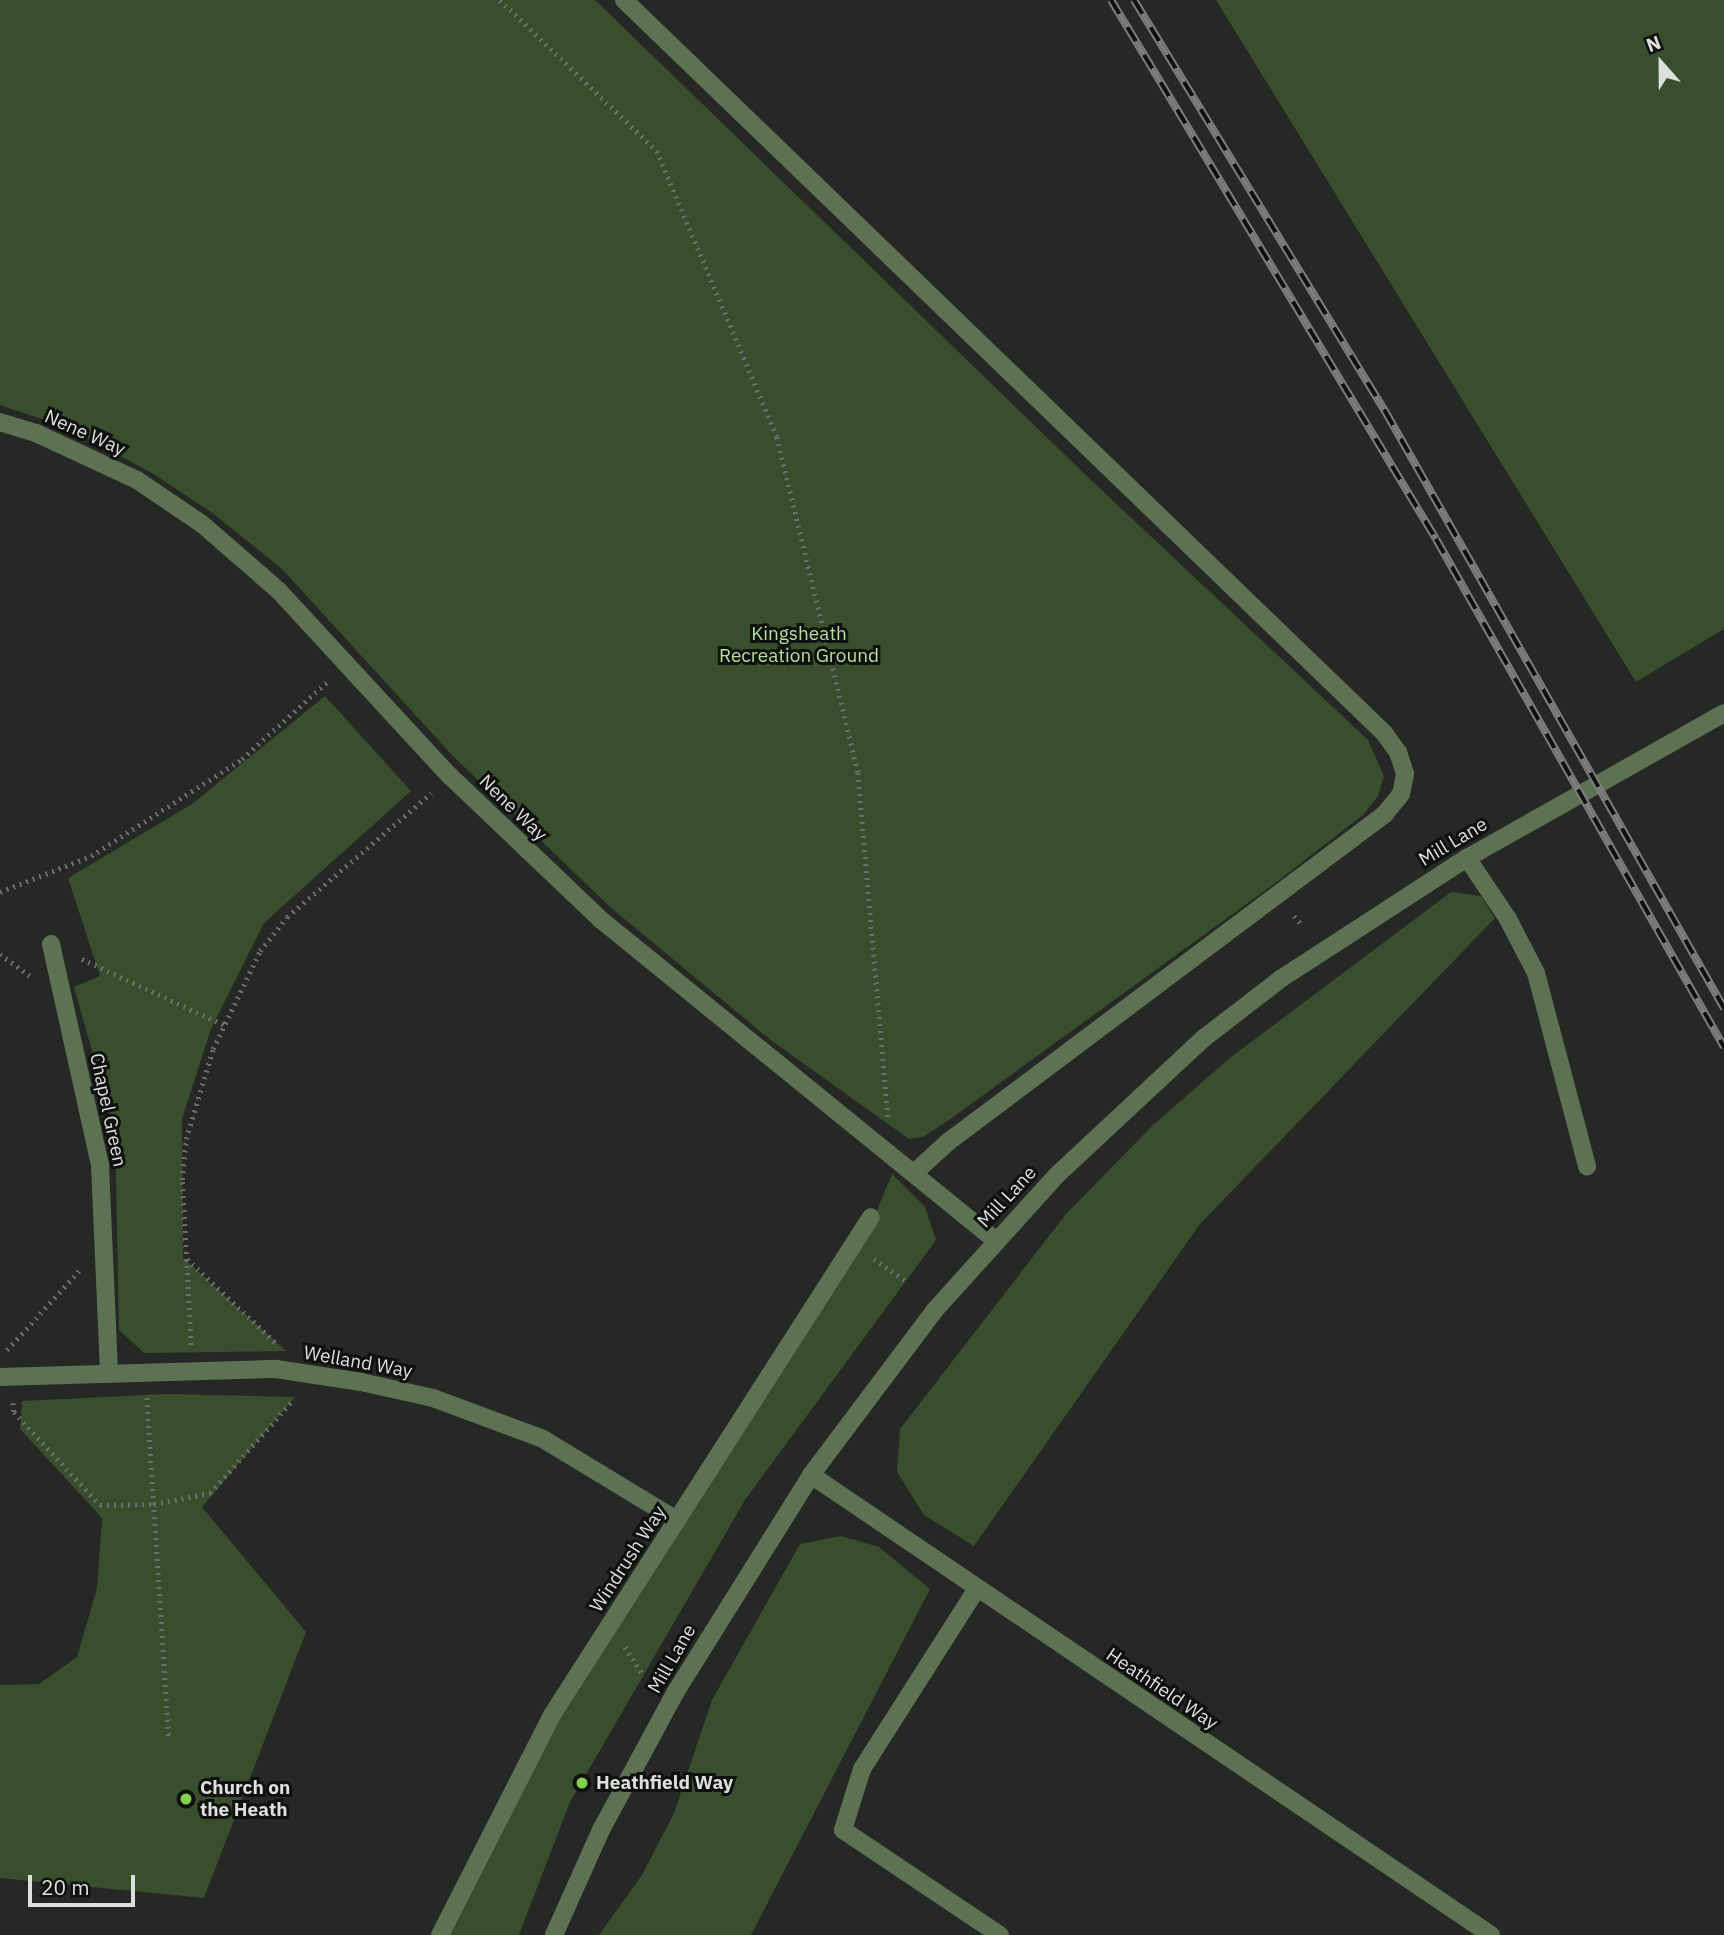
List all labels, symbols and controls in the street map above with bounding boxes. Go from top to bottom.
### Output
north arrow [1626,28,1696,98]
text: N [1643,30,1664,57]
street label: Nene Way [41,405,129,461]
park label: Kingsheath Recreation Ground [719,623,879,667]
street label: Nene Way [474,770,552,846]
street label: Mill Lane [1415,813,1491,871]
street label: Chapel Green [85,1051,131,1169]
street label: Mill Lane [973,1162,1041,1232]
street label: Welland Way [302,1341,414,1383]
street label: Windrush Way [585,1502,671,1616]
street label: Mill Lane [643,1620,701,1698]
street label: Heathfield Way [1102,1643,1222,1735]
place label: Heathfield Way [596,1772,733,1794]
marker: Heathfield Way [574,1775,590,1791]
place label: Church on the Heath [200,1777,290,1821]
marker: Church on the Heath [178,1791,194,1807]
scale bar [32,1862,138,1906]
text: 20 m [41,1873,90,1901]

